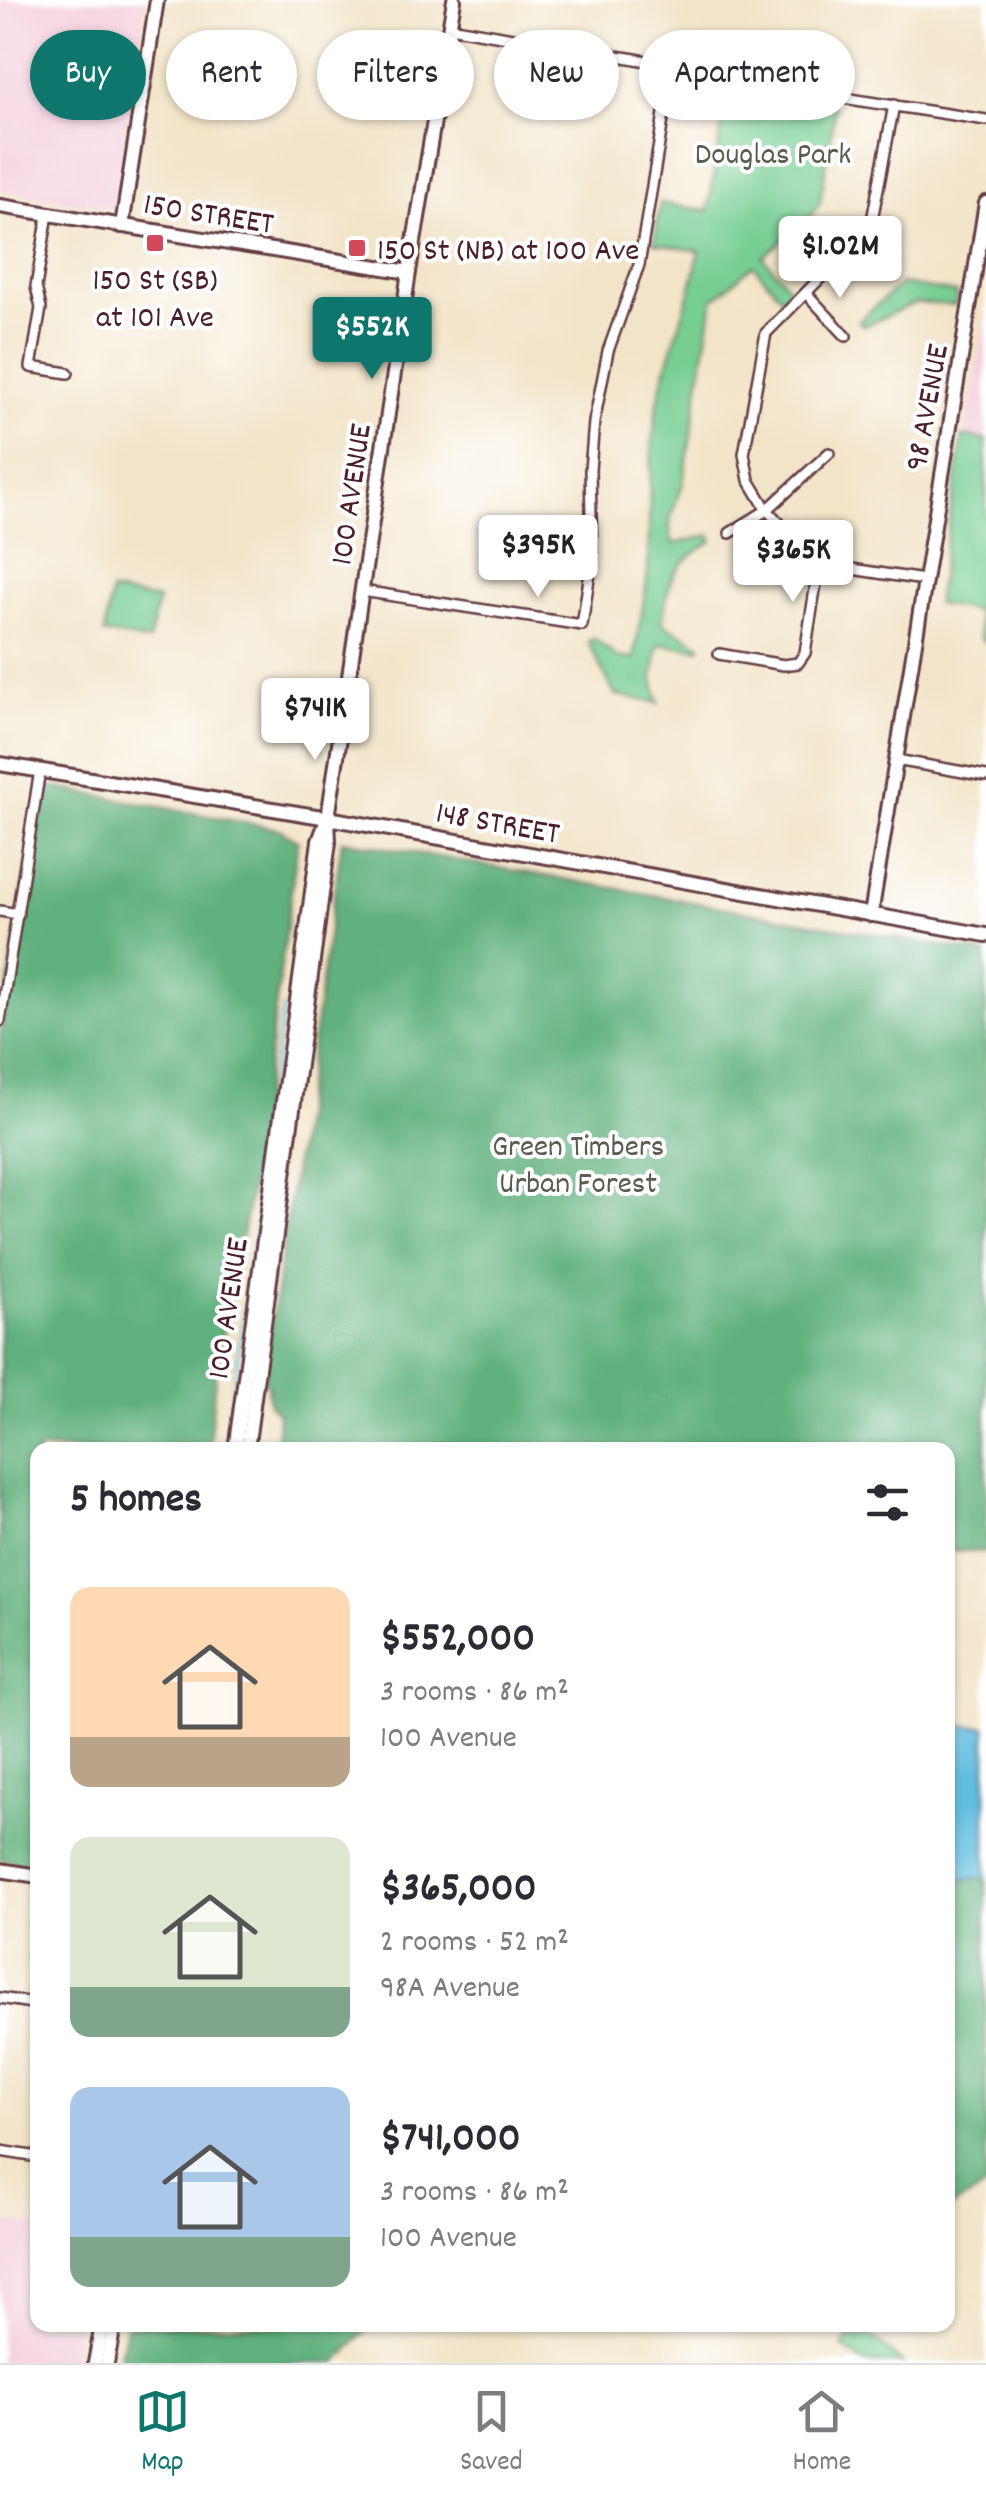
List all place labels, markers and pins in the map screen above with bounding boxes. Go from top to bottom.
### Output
pin: $1.02M [759,216,921,301]
place label: 150 St (NB) at 100 Ave [377,230,639,276]
marker: 150 St (SB) at 101 Ave [144,232,166,254]
marker: 150 St (NB) at 100 Ave [346,237,368,259]
place label: 150 St (SB) at 101 Ave [92,260,218,343]
pin: $552K [302,297,442,382]
pin: $395K [468,515,608,600]
pin: $365K [723,520,863,605]
pin: $741K [245,678,385,763]

